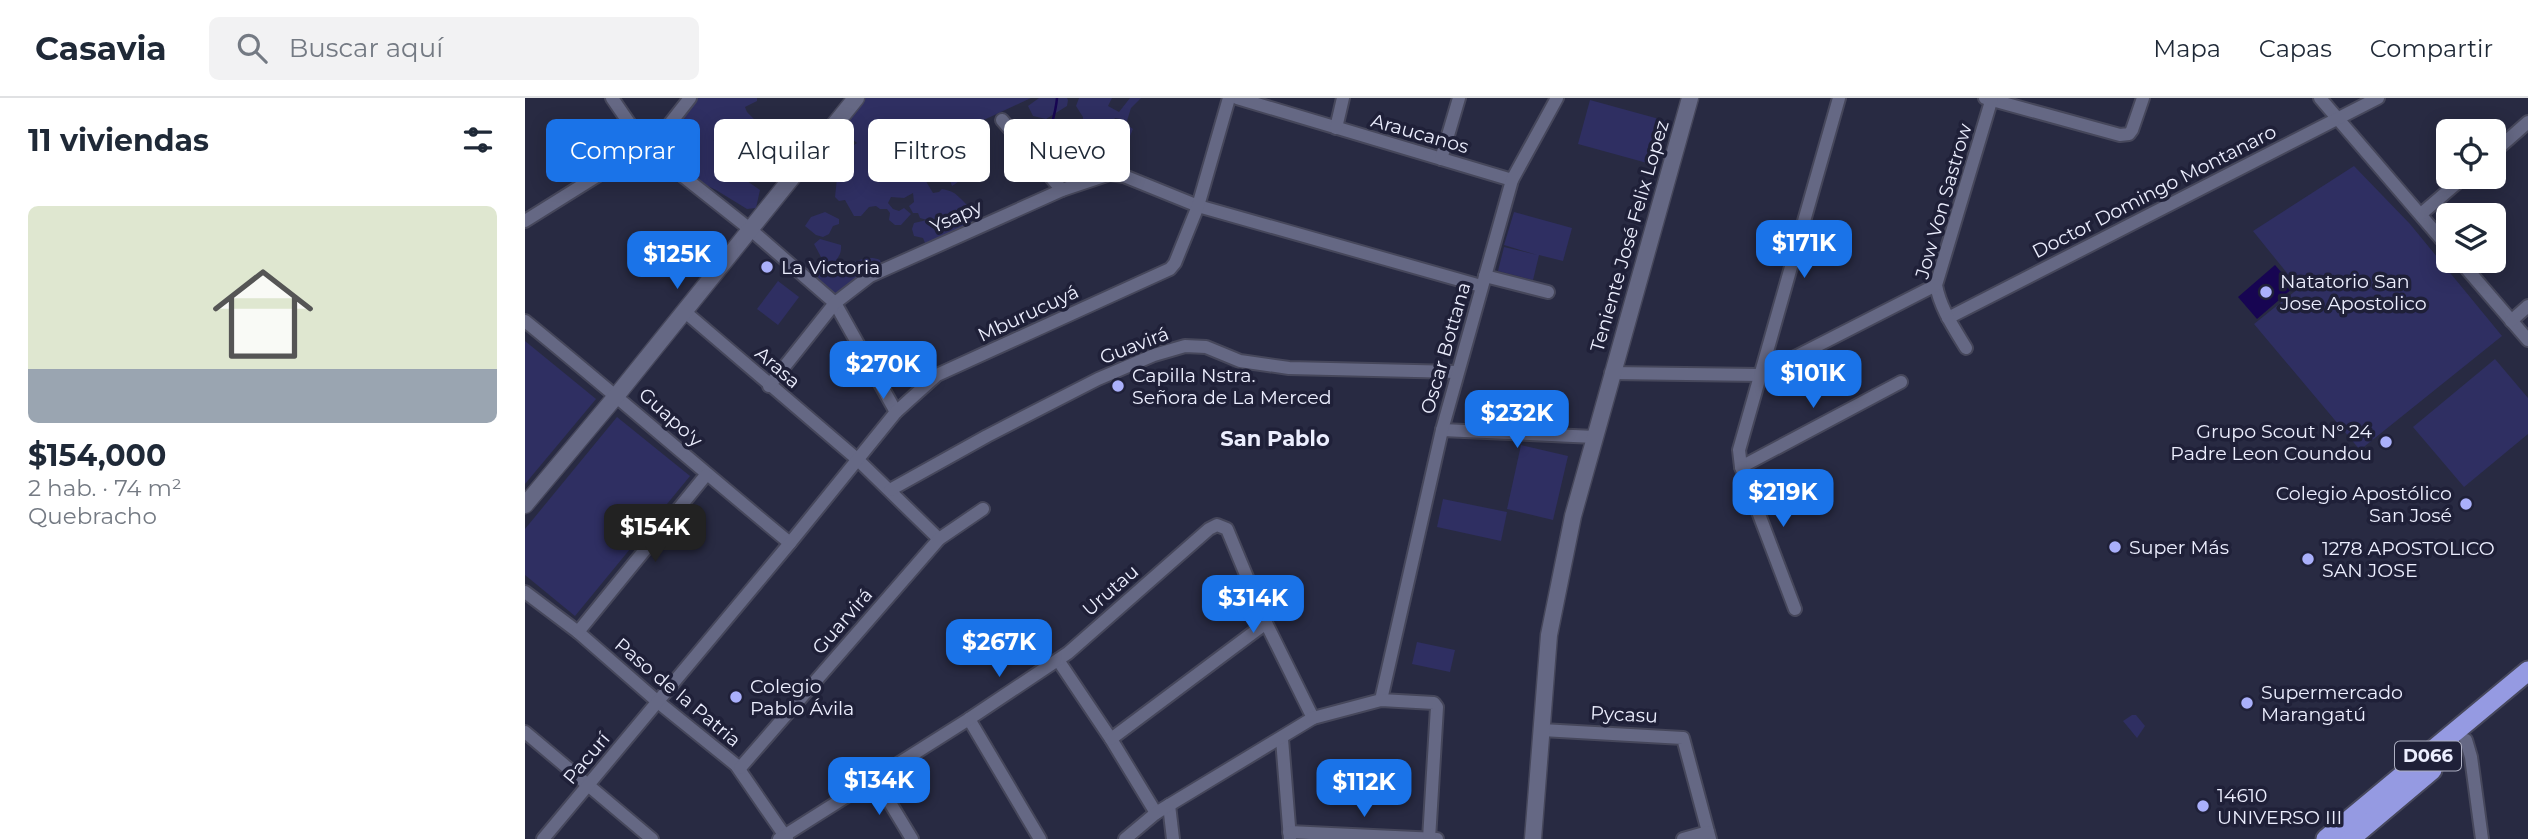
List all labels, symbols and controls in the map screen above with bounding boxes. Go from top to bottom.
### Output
search box [209,17,699,80]
text: Casavia [35,28,167,68]
icon: search [233,29,271,67]
text: Buscar aquí [289,32,443,64]
text: Mapa [2153,34,2221,63]
text: Capas [2259,34,2332,63]
text: Compartir [2370,34,2493,63]
street label: Araucanos [1368,109,1471,158]
street label: Teniente José Felix Lopez [1585,118,1674,355]
chip: Comprar [546,119,700,182]
chip: Alquilar [714,119,854,182]
chip: Filtros [868,119,990,182]
chip: Nuevo [1004,119,1130,182]
map controls [2436,119,2506,273]
button: locate [2436,119,2506,189]
street label: Doctor Domingo Montanaro [2028,120,2280,263]
icon: filters [459,121,497,159]
street label: Jow Von Sastrow [1910,121,1977,282]
text: 11 viviendas [28,122,209,159]
street label: Ysapy [927,195,986,238]
button: layers [2436,203,2506,273]
pin: $171K [1755,220,1853,280]
text: $171K [1772,229,1836,257]
pin: $125K [628,232,726,291]
text: $125K [643,240,711,268]
icon: home [200,251,326,377]
place label: La Victoria [781,256,880,279]
marker: La Victoria [759,259,775,275]
place label: Natatorio San Jose Apostolico [2279,270,2427,315]
street label: Mburucuyá [974,280,1082,347]
street label: Oscar Bottana [1416,280,1475,417]
marker: Natatorio San Jose Apostolico [2258,284,2274,300]
street label: Guavirá [1096,322,1172,369]
street label: Arasa [750,342,805,393]
pin: $270K [834,342,932,401]
text: $270K [846,350,920,378]
pin: $101K [1764,350,1862,410]
text: $101K [1780,359,1846,387]
place label: Capilla Nstra. Señora de La Merced [1132,364,1332,409]
marker: Capilla Nstra. Señora de La Merced [1110,378,1126,394]
street label: Guapo'y [634,383,708,452]
pin: $232K [1468,390,1566,450]
text: $232K [1481,399,1553,427]
place label: Grupo Scout N° 24 Padre Leon Coundou [2170,420,2372,465]
district label: San Pablo [1220,426,1330,451]
marker: Grupo Scout N° 24 Padre Leon Coundou [2378,434,2394,450]
text: $154,000 [28,437,166,474]
pin: $219K [1734,470,1832,529]
text: 2 hab. · 74 m² [28,474,182,502]
text: $219K [1749,478,1817,506]
place label: Colegio Apostólico San José [2276,482,2452,527]
marker: Colegio Apostólico San José [2458,496,2474,512]
text: Quebracho [28,502,157,530]
pin: $154K [606,504,704,564]
text: $154K [620,513,690,541]
place label: Super Más [2129,536,2229,559]
place label: 1278 APOSTOLICO SAN JOSE [2322,537,2495,582]
marker: Super Más [2107,539,2123,555]
marker: 1278 APOSTOLICO SAN JOSE [2300,551,2316,567]
street label: Urutau [1078,560,1143,621]
pin: $314K [1204,575,1302,635]
street label: Guarvirá [807,584,877,659]
text: $314K [1218,584,1288,612]
pin: $267K [950,620,1048,679]
text: $267K [962,628,1036,656]
street label: Paso de la Patria [610,633,745,752]
place label: Colegio Pablo Ávila [750,675,854,720]
place label: Supermercado Marangatú [2261,681,2403,726]
marker: Colegio Pablo Ávila [728,689,744,705]
marker: Supermercado Marangatú [2239,695,2255,711]
street label: Pycasu [1590,701,1658,728]
street label: Pacurí [558,727,615,789]
road number: D066 [2395,742,2461,770]
pin: $134K [830,758,928,817]
pin: $112K [1315,760,1413,819]
text: $134K [844,766,914,794]
text: $112K [1332,768,1396,796]
place label: 14610 UNIVERSO III [2217,784,2342,829]
marker: 14610 UNIVERSO III [2195,798,2211,814]

